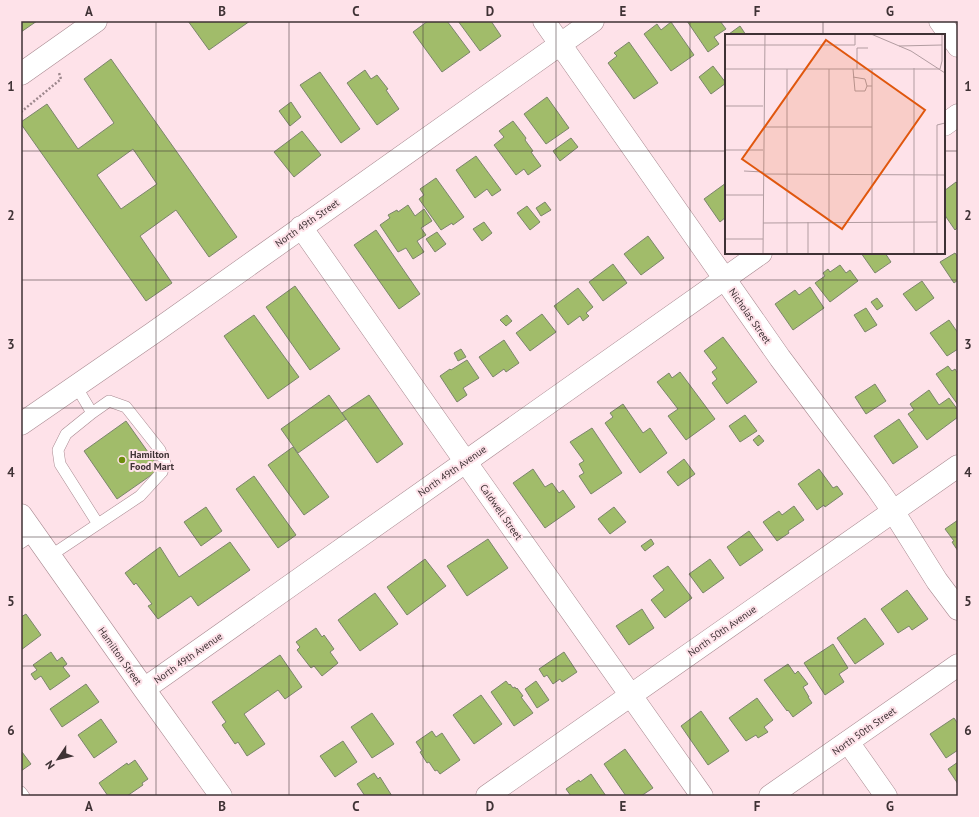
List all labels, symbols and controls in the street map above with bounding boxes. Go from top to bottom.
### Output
text: A [85,3,93,20]
text: B [218,3,226,20]
text: C [352,3,360,20]
text: D [486,3,494,20]
text: E [620,3,627,20]
text: F [754,3,761,20]
text: G [886,3,894,20]
inset map [725,34,945,254]
text: 1 [7,78,15,95]
text: 1 [964,78,972,95]
street label: North 49th Street [272,196,342,250]
text: 2 [7,207,15,224]
text: 2 [964,207,972,224]
street label: Nicholas Street [726,286,774,347]
text: 3 [7,336,15,353]
text: 3 [964,336,972,353]
street label: North 49th Avenue [415,443,489,499]
place label: Hamilton Food Mart [130,448,175,473]
marker: Hamilton Food Mart [117,455,127,465]
text: 4 [7,464,15,481]
text: 4 [964,464,972,481]
street label: Caldwell Street [477,482,525,543]
text: 5 [7,593,15,610]
text: 5 [964,593,972,610]
street label: North 50th Avenue [685,603,759,659]
street label: Hamilton Street [95,625,145,688]
street label: North 49th Avenue [151,630,225,686]
street label: North 50th Street [829,704,899,758]
text: 6 [7,722,15,739]
text: 6 [964,722,972,739]
north arrow [38,739,78,779]
text: N [42,758,58,772]
text: A [85,798,93,815]
text: B [218,798,226,815]
text: C [352,798,360,815]
text: D [486,798,494,815]
text: E [620,798,627,815]
text: F [754,798,761,815]
text: G [886,798,894,815]

